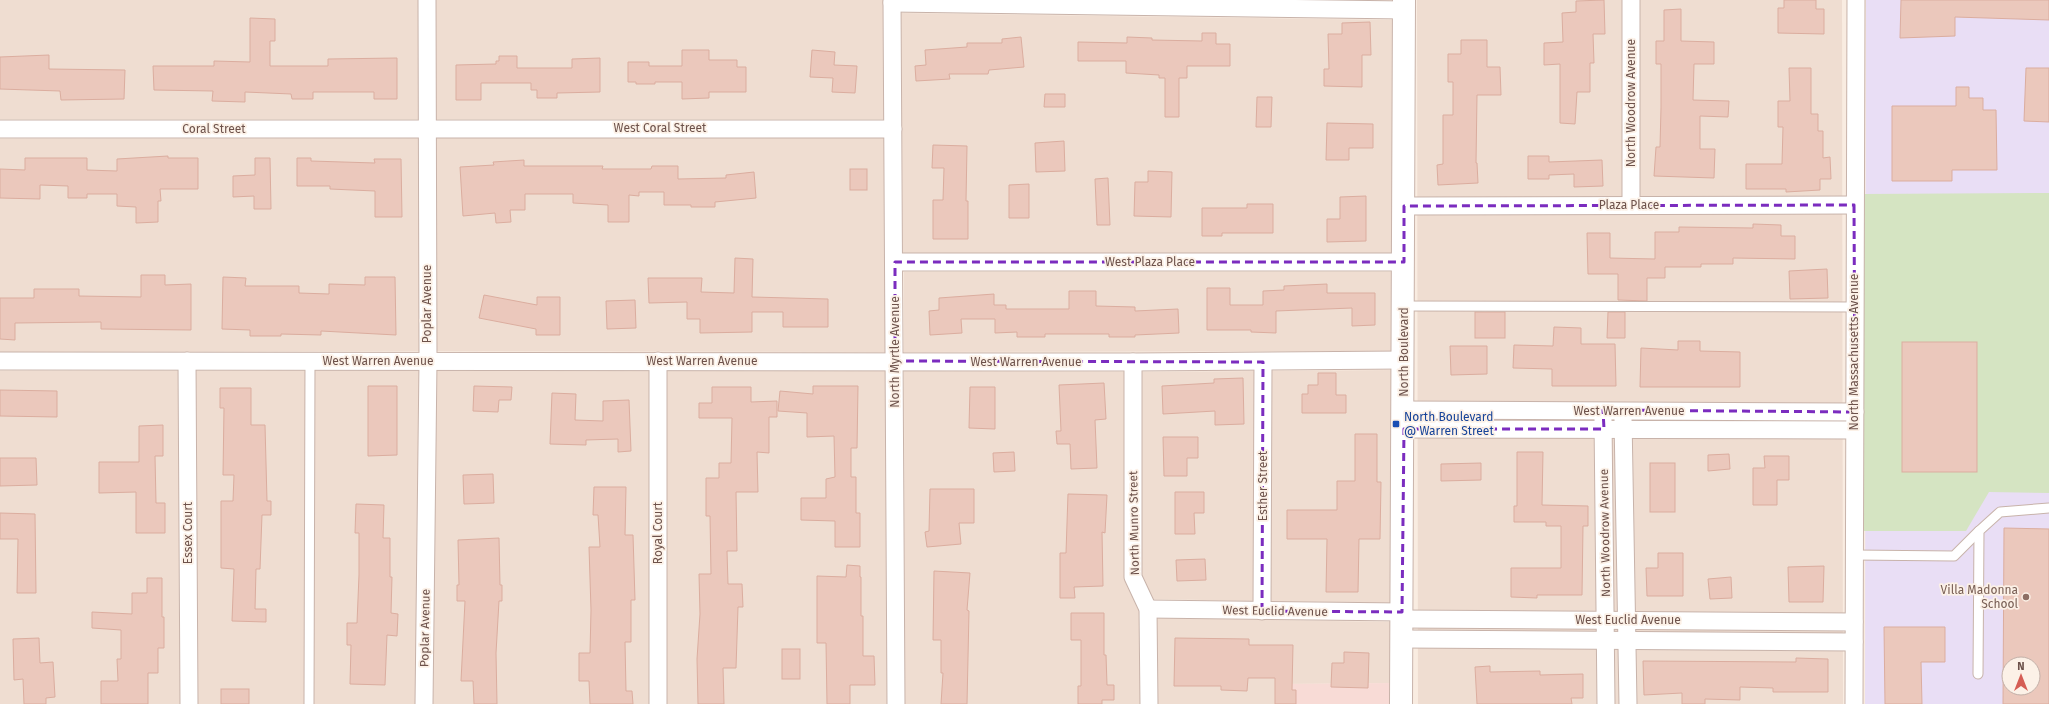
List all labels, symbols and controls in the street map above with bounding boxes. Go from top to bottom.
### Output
street label: North Woodrow Avenue [1624,39,1638,167]
street label: West Coral Street [614,121,707,135]
street label: Coral Street [182,122,246,136]
street label: Plaza Place [1599,198,1659,212]
street label: West Plaza Place [1105,255,1195,269]
street label: Poplar Avenue [420,265,434,343]
street label: North Massachusetts Avenue [1847,274,1861,430]
street label: North Myrtle Avenue [888,296,902,408]
street label: North Boulevard [1397,307,1411,397]
street label: West Warren Avenue [322,354,434,368]
street label: West Warren Avenue [646,354,758,368]
street label: West Warren Avenue [970,355,1082,369]
street label: West Warren Avenue [1573,404,1685,418]
place label: North Boulevard @ Warren Street [1404,410,1494,438]
marker: North Boulevard @ Warren Street [1391,419,1401,429]
street label: Esther Street [1256,450,1270,521]
street label: North Woodrow Avenue [1597,469,1613,597]
street label: North Munro Street [1126,470,1142,575]
street label: Essex Court [181,501,195,564]
street label: Royal Court [651,501,665,564]
place label: Villa Madonna School [1941,583,2018,611]
street label: Poplar Avenue [417,589,433,667]
marker: Villa Madonna School [2021,592,2031,602]
street label: West Euclid Avenue [1222,603,1328,619]
street label: West Euclid Avenue [1575,613,1681,627]
north arrow [2001,656,2041,696]
text: N [2017,660,2025,673]

